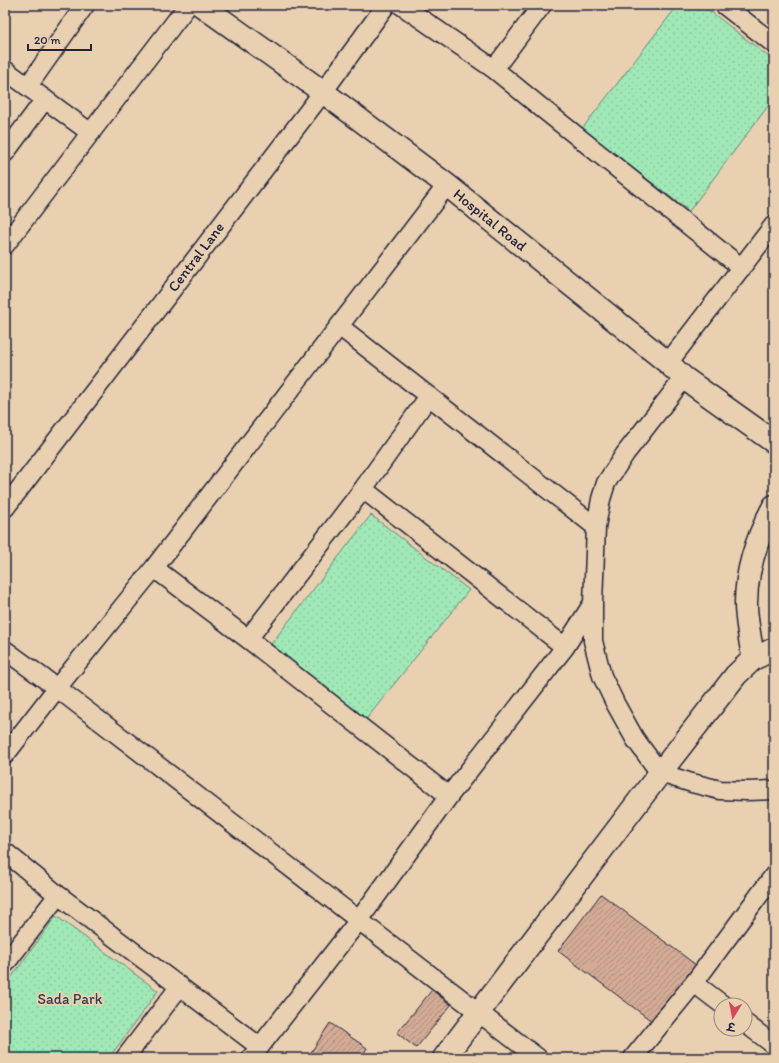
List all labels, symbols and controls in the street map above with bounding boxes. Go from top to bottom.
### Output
scale bar [28,26,91,52]
text: 20 m [34,33,61,47]
street label: Hospital Road [450,185,530,255]
street label: Central Lane [164,219,228,295]
park label: Sada Park [37,990,103,1008]
north arrow [713,997,753,1037]
text: उ [725,1019,737,1034]

